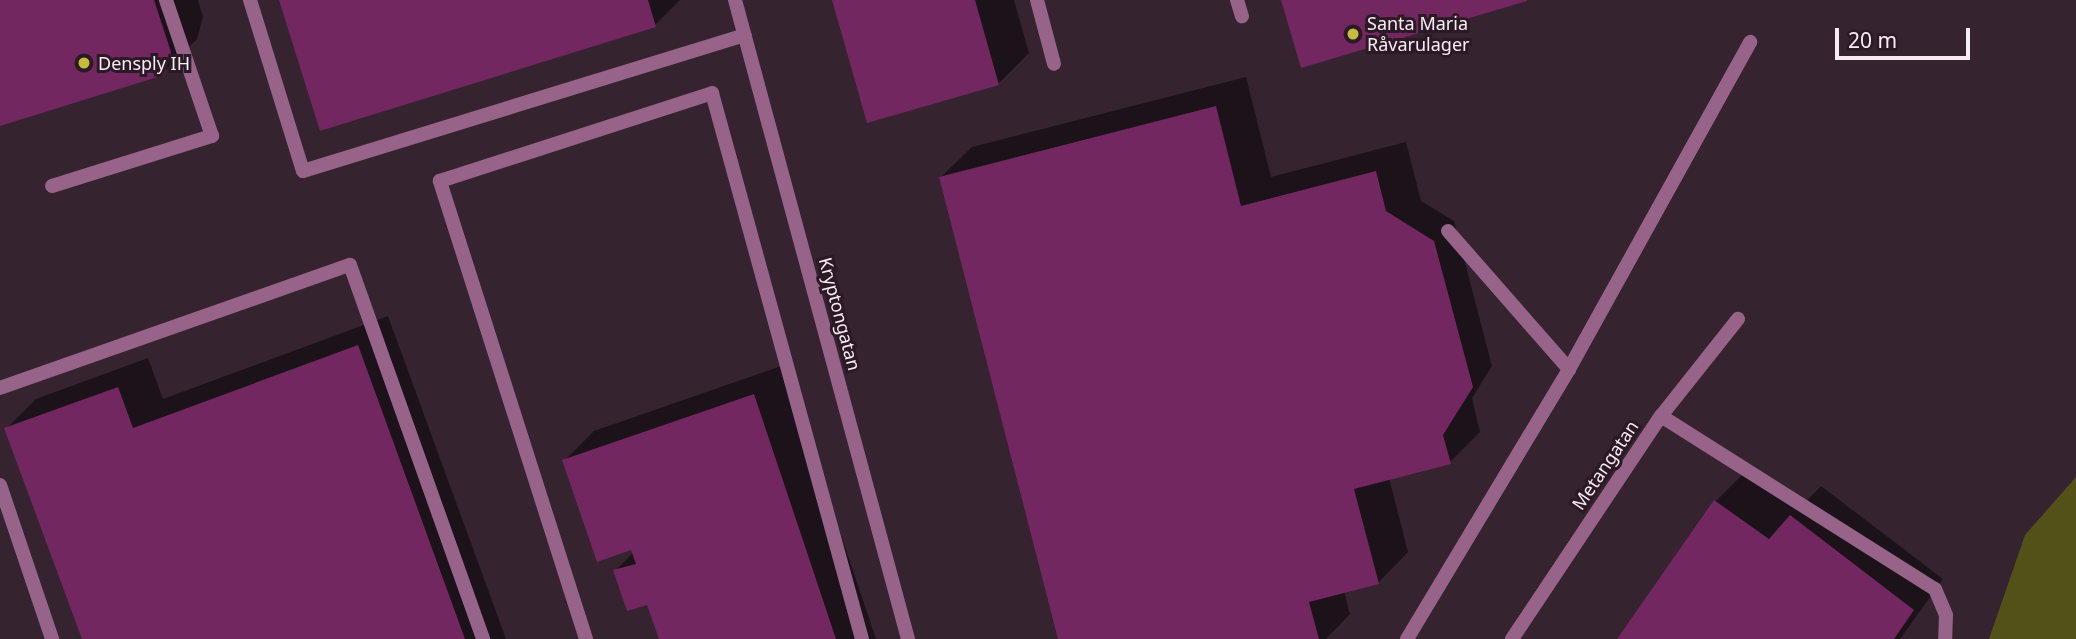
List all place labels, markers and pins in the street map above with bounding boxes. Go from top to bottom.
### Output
place label: Santa Maria Råvarulager [1367,13,1469,56]
marker: Santa Maria Råvarulager [1345,26,1361,42]
place label: Densply IH [98,52,190,74]
marker: Densply IH [76,55,92,71]

